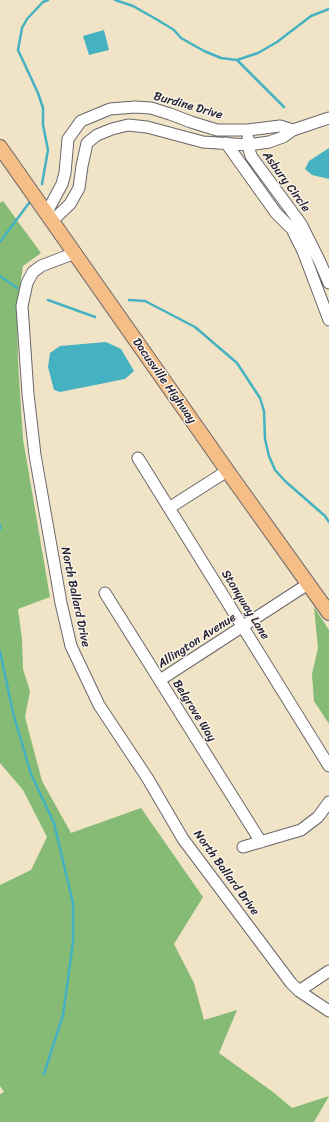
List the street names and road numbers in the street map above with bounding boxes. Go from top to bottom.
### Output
street label: Burdine Drive [152,89,224,123]
street label: Asbury Circle [259,149,313,215]
street label: Dacusville Highway [129,336,199,426]
street label: North Ballard Drive [57,546,93,648]
street label: Stonyway Lane [218,568,272,642]
street label: Allington Avenue [155,610,239,672]
street label: Belgrove Way [169,677,219,745]
street label: North Ballard Drive [190,828,262,918]

